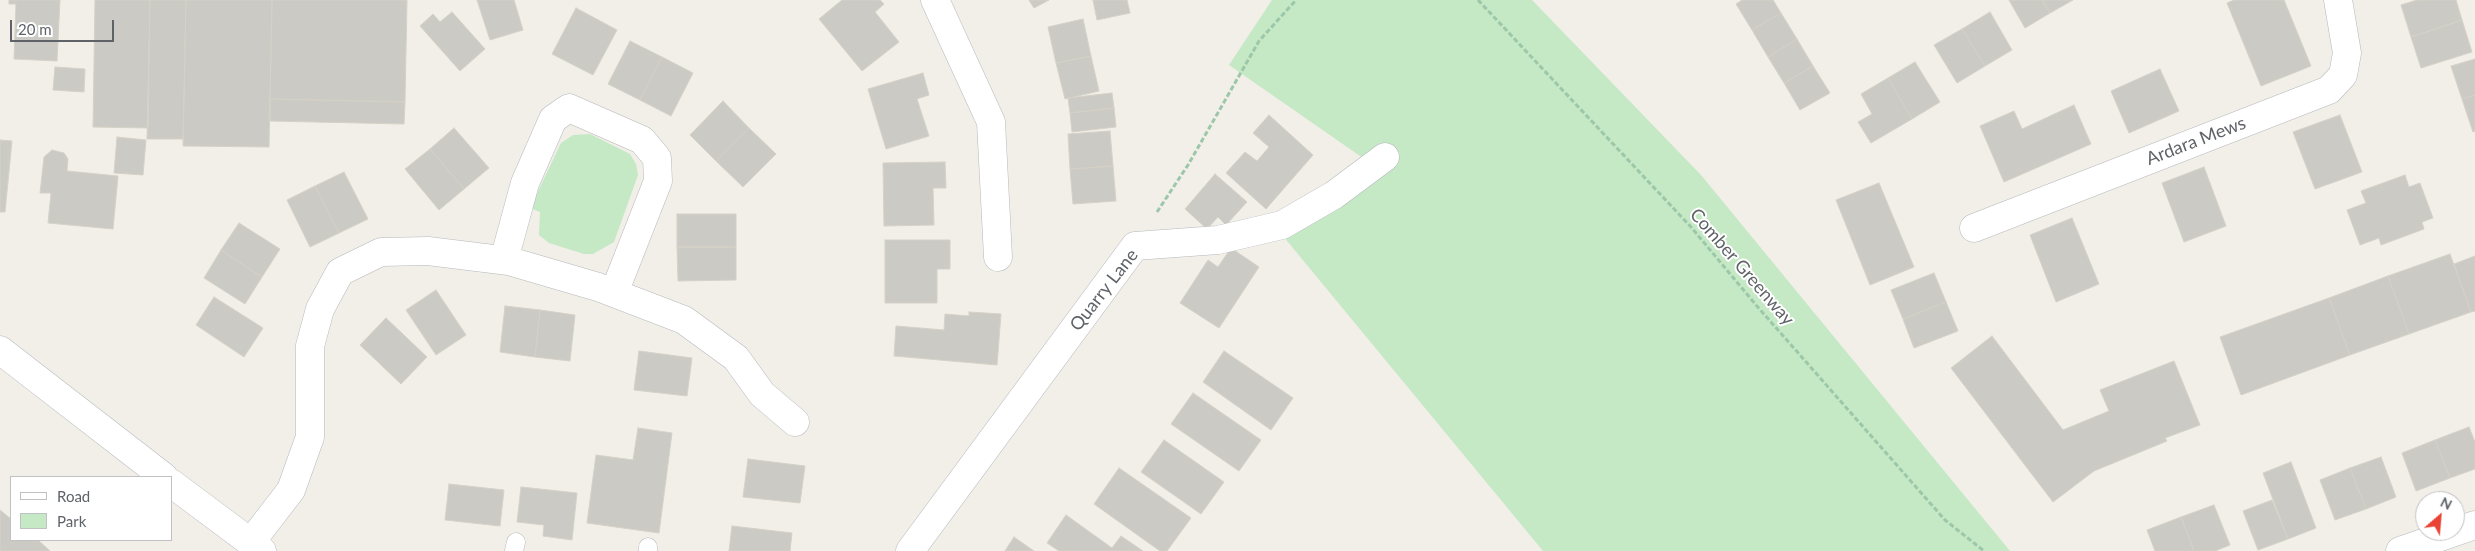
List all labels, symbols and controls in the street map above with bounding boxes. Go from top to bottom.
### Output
scale bar [12,10,116,42]
text: 20 m [18,20,52,38]
street label: Ardara Mews [2143,112,2249,170]
street label: Comber Greenway [1685,204,1799,330]
street label: Quarry Lane [1065,245,1143,335]
legend [10,476,172,541]
text: Road [57,487,90,505]
north arrow [2415,491,2465,541]
text: N [2438,493,2455,513]
text: Park [57,512,86,530]

